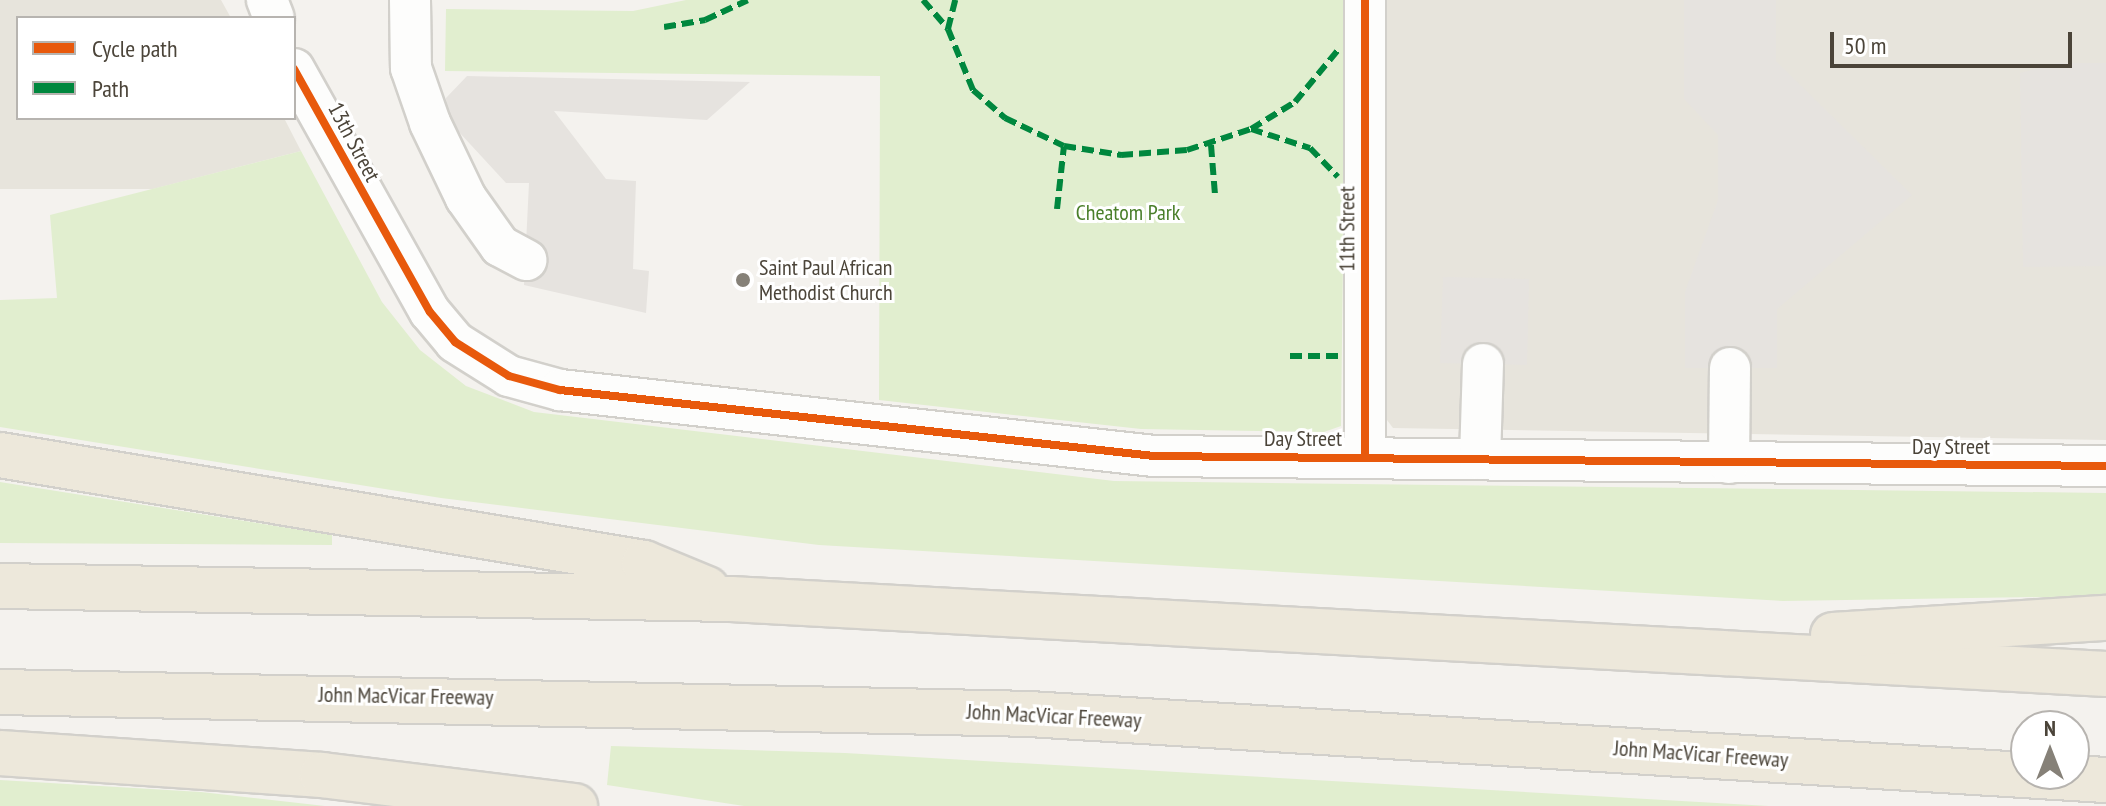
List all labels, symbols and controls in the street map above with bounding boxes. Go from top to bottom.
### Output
legend [16,16,296,120]
scale bar [1834,16,2076,66]
text: 50 m [1844,30,1886,61]
text: Cycle path [92,33,178,64]
text: Path [92,73,129,104]
street label: 13th Street [322,98,386,186]
street label: 11th Street [1334,186,1360,272]
park label: Cheatom Park [1076,200,1180,226]
place label: Saint Paul African Methodist Church [759,254,893,306]
marker: Saint Paul African Methodist Church [734,271,752,289]
street label: Day Street [1264,426,1342,452]
street label: Day Street [1912,434,1990,460]
street label: John MacVicar Freeway [318,681,494,711]
street label: John MacVicar Freeway [966,698,1142,734]
north arrow [2010,710,2090,790]
text: N [2044,714,2056,742]
street label: John MacVicar Freeway [1613,735,1789,773]

